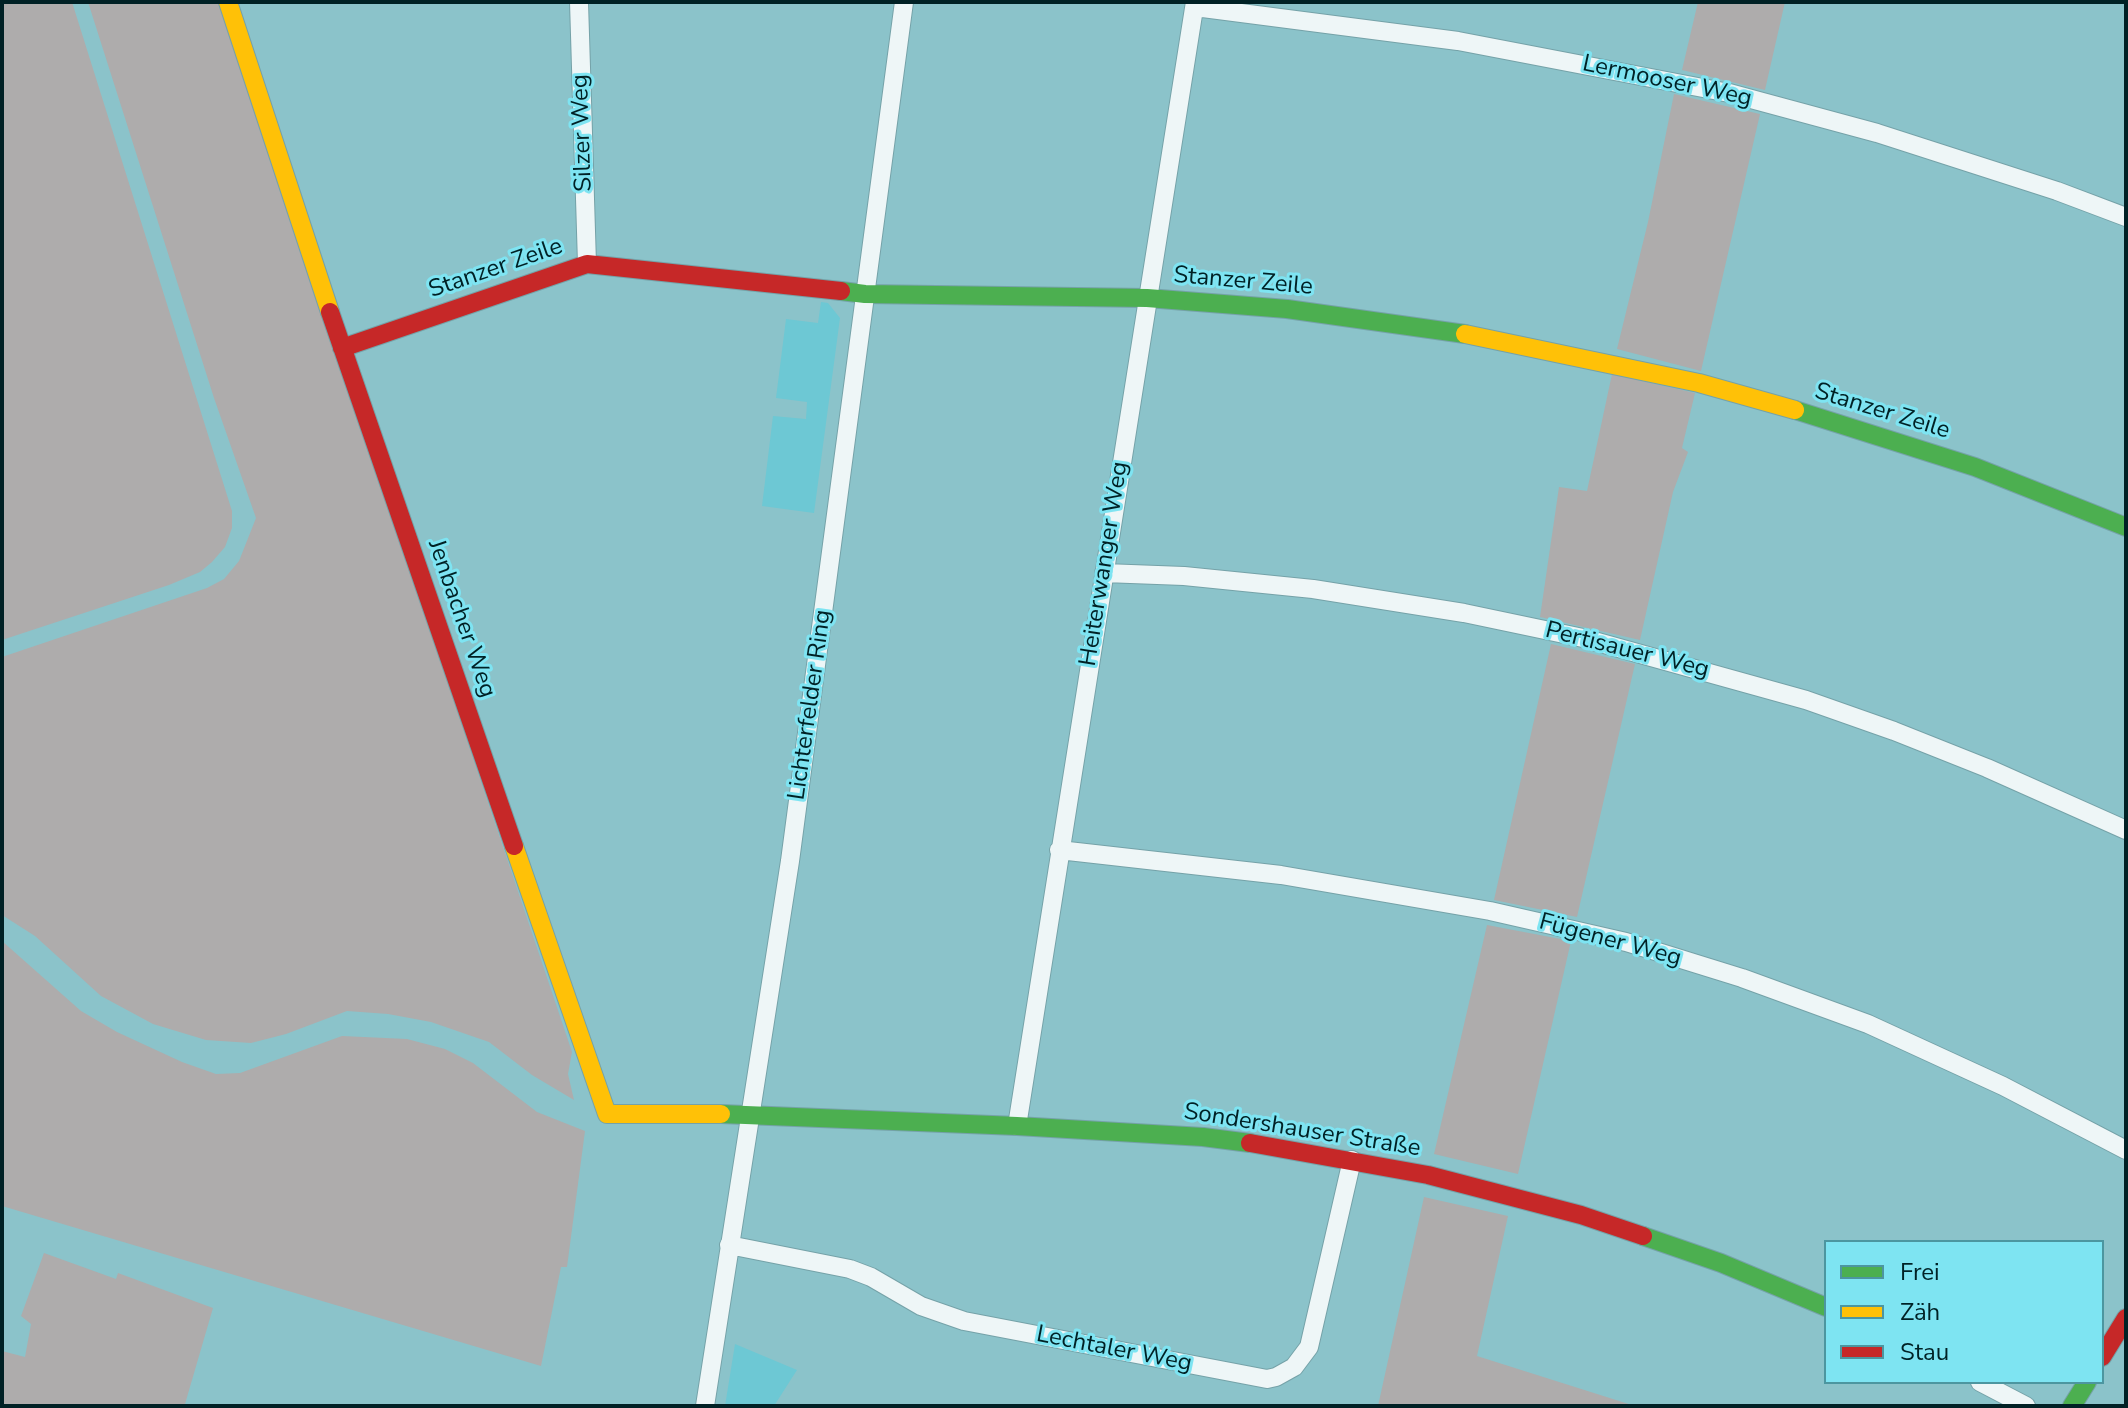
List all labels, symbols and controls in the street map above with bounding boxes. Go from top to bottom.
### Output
street label: Lermooser Weg [1580,50,1754,114]
street label: Silzer Weg [567,74,599,192]
street label: Stanzer Zeile [425,233,567,305]
street label: Stanzer Zeile [1172,262,1314,302]
street label: Stanzer Zeile [1811,378,1953,446]
street label: Heiterwanger Weg [1075,460,1135,668]
street label: Jenbacher Weg [421,536,501,702]
street label: Lichterfelder Ring [783,608,839,802]
street label: Pertisauer Weg [1542,617,1712,685]
street label: Fügener Weg [1536,908,1684,974]
street label: Sondershauser Straße [1182,1098,1422,1164]
legend [1824,1240,2104,1384]
text: Frei [1900,1256,1940,1288]
text: Zäh [1900,1296,1940,1328]
street label: Lechtaler Weg [1034,1321,1194,1379]
text: Stau [1900,1336,1949,1368]

